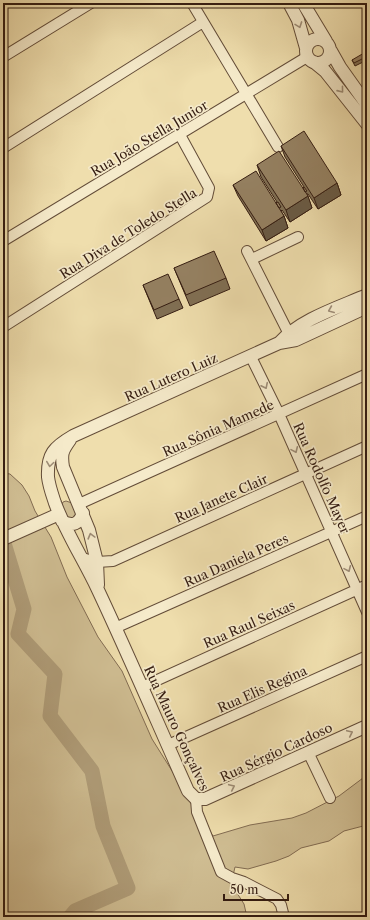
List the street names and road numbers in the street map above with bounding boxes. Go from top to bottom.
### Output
street label: Rua João Stella Junior [87,96,211,179]
street label: Rua Diva de Toledo Stella [57,184,200,282]
street label: Rua Lutero Luiz [122,349,220,405]
street label: Rua Sônia Mamede [160,396,276,460]
street label: Rua Rodolfo Mayer [290,420,354,537]
street label: Rua Janete Clair [172,470,270,526]
street label: Rua Daniela Peres [181,530,291,590]
street label: Rua Raul Seixas [201,597,298,651]
street label: Rua Elis Regina [215,662,309,716]
street label: Rua Mauro Gonçalves [141,663,213,793]
street label: Rua Sérgio Cardoso [217,719,335,785]

